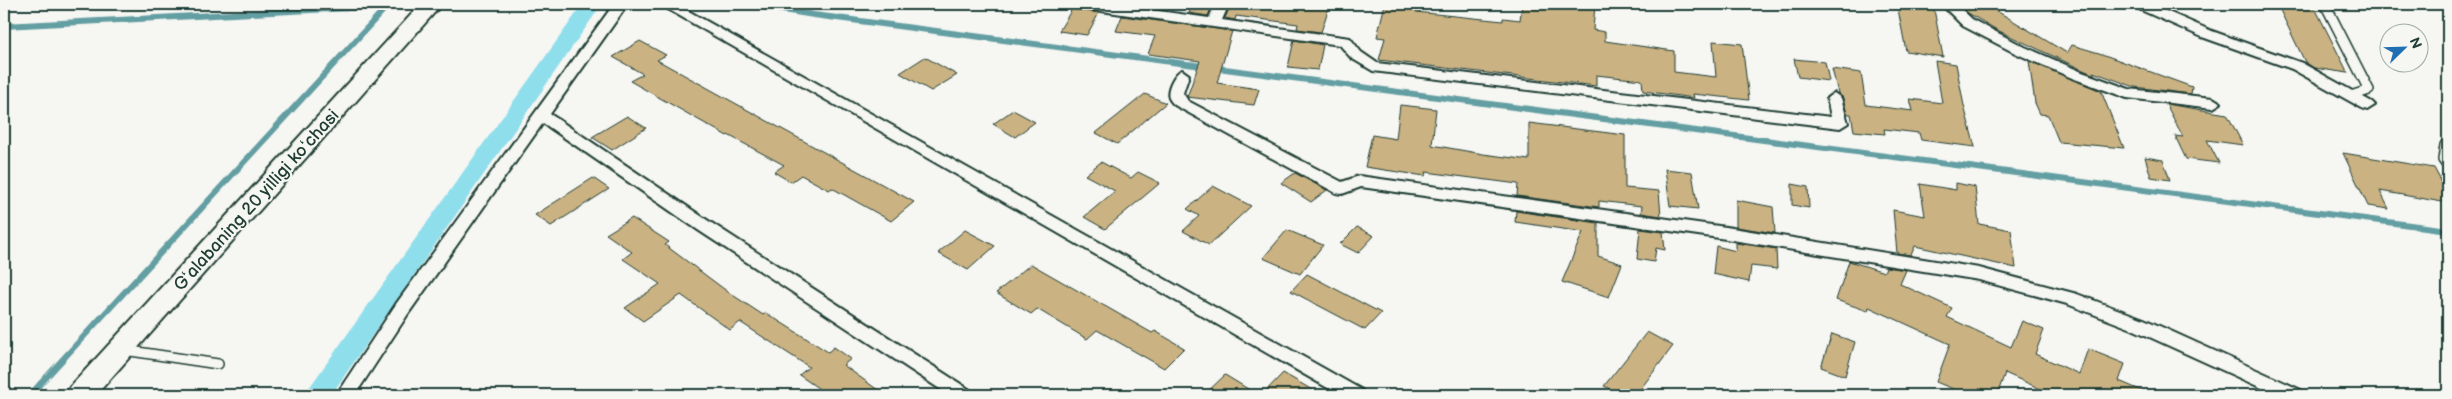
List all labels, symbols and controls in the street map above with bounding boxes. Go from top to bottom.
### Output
north arrow [2380,22,2430,72]
text: N [2406,35,2425,51]
street label: Gʻalabaning 20 yilligi koʻchasi [169,105,343,295]

